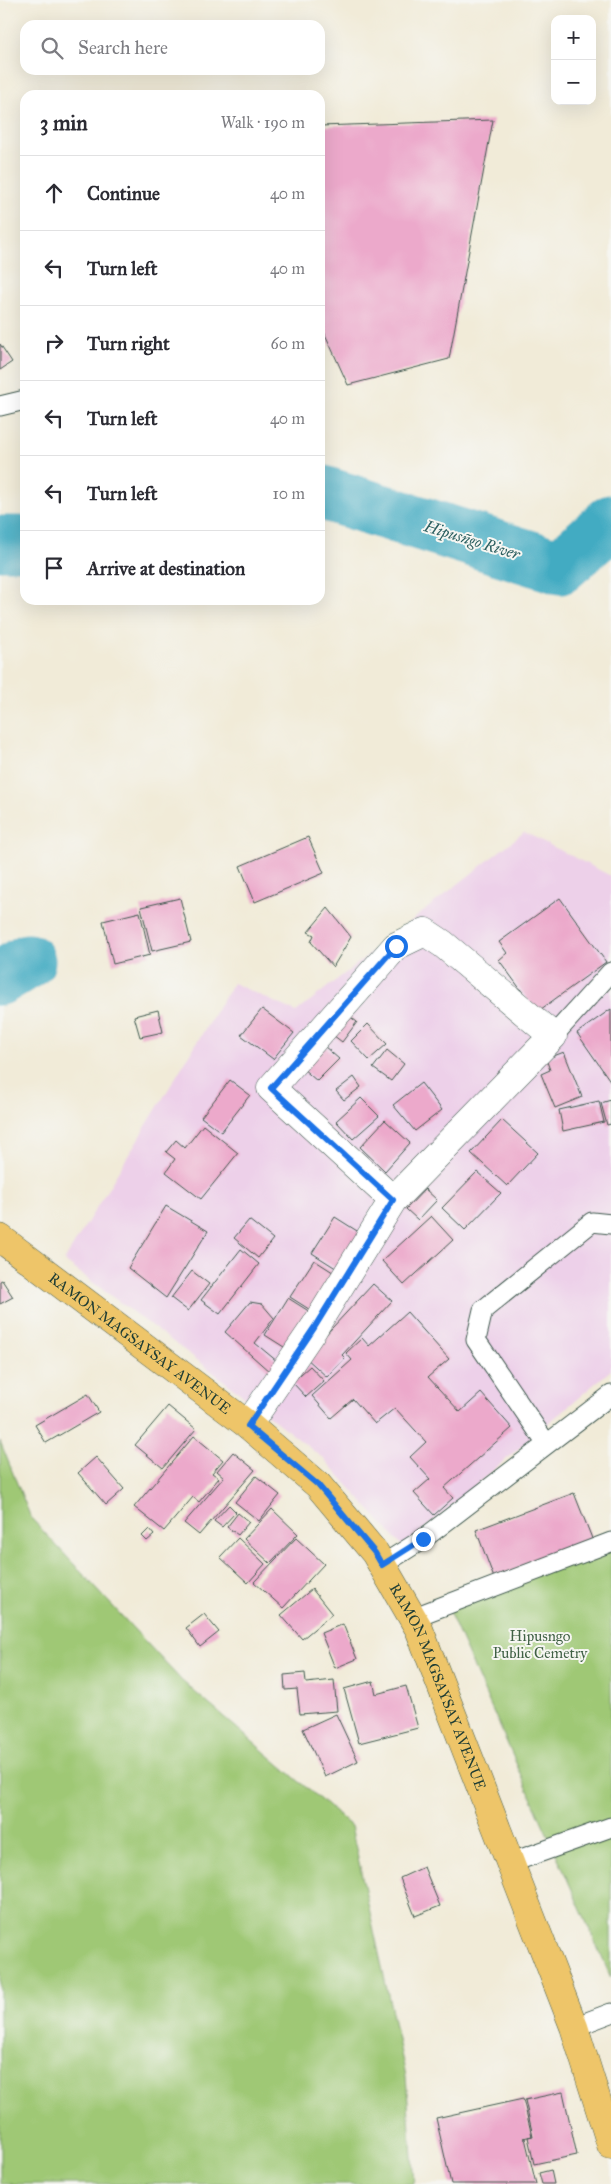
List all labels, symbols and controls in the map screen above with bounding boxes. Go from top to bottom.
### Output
map controls [551,15,596,105]
button: + [551,15,596,60]
search box [20,20,325,75]
icon: search [38,34,66,62]
text: Search here [78,36,168,59]
button: − [551,60,596,105]
text: 3 min [40,110,88,136]
text: Walk · 190 m [221,113,305,132]
icon: ahead [40,179,68,207]
text: Continue [87,182,160,205]
text: 40 m [270,184,305,203]
icon: left [40,254,68,282]
text: Turn left [87,257,157,280]
text: 40 m [270,259,305,278]
icon: right [40,329,68,357]
text: Turn right [87,332,170,355]
text: 60 m [271,334,305,353]
icon: left [40,404,68,432]
text: Turn left [87,407,157,430]
text: 40 m [270,409,305,428]
icon: left [40,479,68,507]
text: Turn left [87,482,157,505]
text: 10 m [273,484,305,503]
water label: Hipusñgo River [420,516,524,565]
icon: arrive [40,554,68,582]
text: Arrive at destination [87,557,245,580]
route start [385,935,408,958]
street label: RAMON MAGSAYSAY AVENUE [45,1269,235,1418]
route end [412,1528,435,1551]
street label: RAMON MAGSAYSAY AVENUE [386,1580,490,1793]
park label: Hipusngo Public Cemetry [493,1627,588,1662]

